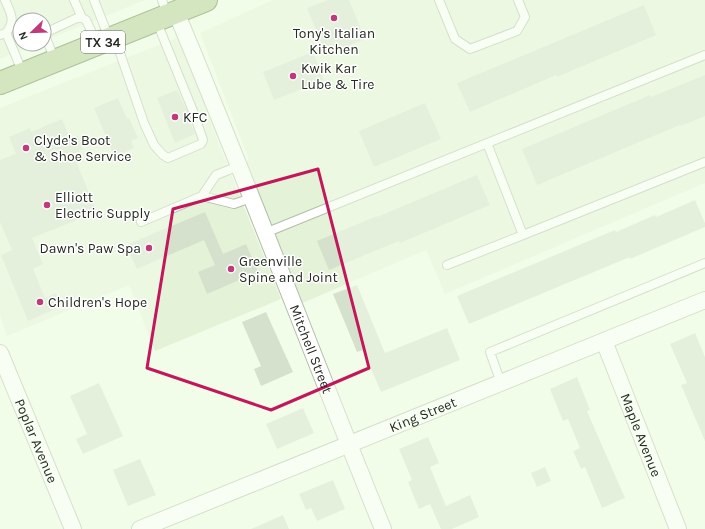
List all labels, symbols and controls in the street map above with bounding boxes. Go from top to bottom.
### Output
north arrow [12,12,52,52]
marker: Tony's Italian Kitchen [329,13,339,23]
place label: Tony's Italian Kitchen [293,25,375,58]
text: N [16,30,31,42]
road number: TX 34 [81,31,125,53]
place label: Kwik Kar Lube & Tire [301,60,374,93]
marker: Kwik Kar Lube & Tire [288,71,298,81]
place label: KFC [183,109,207,126]
marker: KFC [170,112,180,122]
place label: Clyde's Boot & Shoe Service [34,132,132,165]
marker: Clyde's Boot & Shoe Service [21,143,31,153]
place label: Elliott Electric Supply [55,189,150,222]
marker: Elliott Electric Supply [42,200,52,210]
place label: Dawn's Paw Spa [40,240,141,257]
marker: Dawn's Paw Spa [144,243,154,253]
place label: Greenville Spine and Joint [239,253,338,286]
marker: Greenville Spine and Joint [226,264,236,274]
place label: Children's Hope [48,294,147,311]
marker: Children's Hope [35,297,45,307]
street label: Mitchell Street [286,302,336,396]
street label: Maple Avenue [616,391,665,479]
street label: King Street [387,394,459,436]
street label: Poplar Avenue [11,396,61,486]

